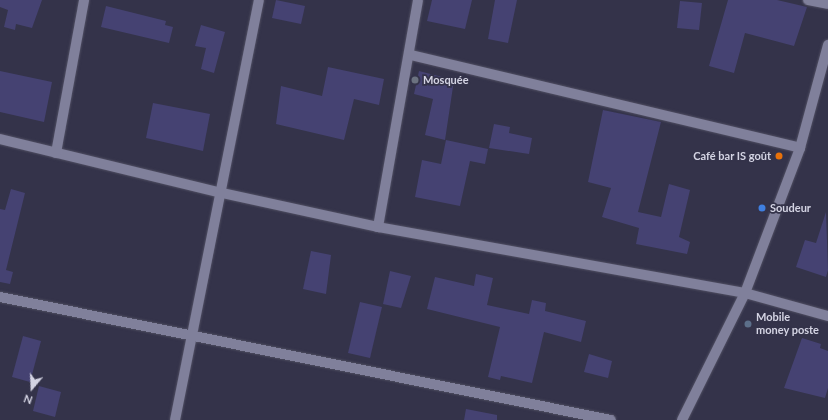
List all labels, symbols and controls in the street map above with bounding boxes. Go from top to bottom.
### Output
place label: Mosquée [423,73,469,87]
marker: Mosquée [410,75,420,85]
place label: Café bar IS goût [693,149,771,163]
marker: Café bar IS goût [774,151,784,161]
place label: Soudeur [770,201,811,215]
marker: Soudeur [757,203,767,213]
place label: Mobile money poste [756,311,819,337]
marker: Mobile money poste [743,319,753,329]
north arrow [12,368,52,408]
text: N [22,392,34,407]

